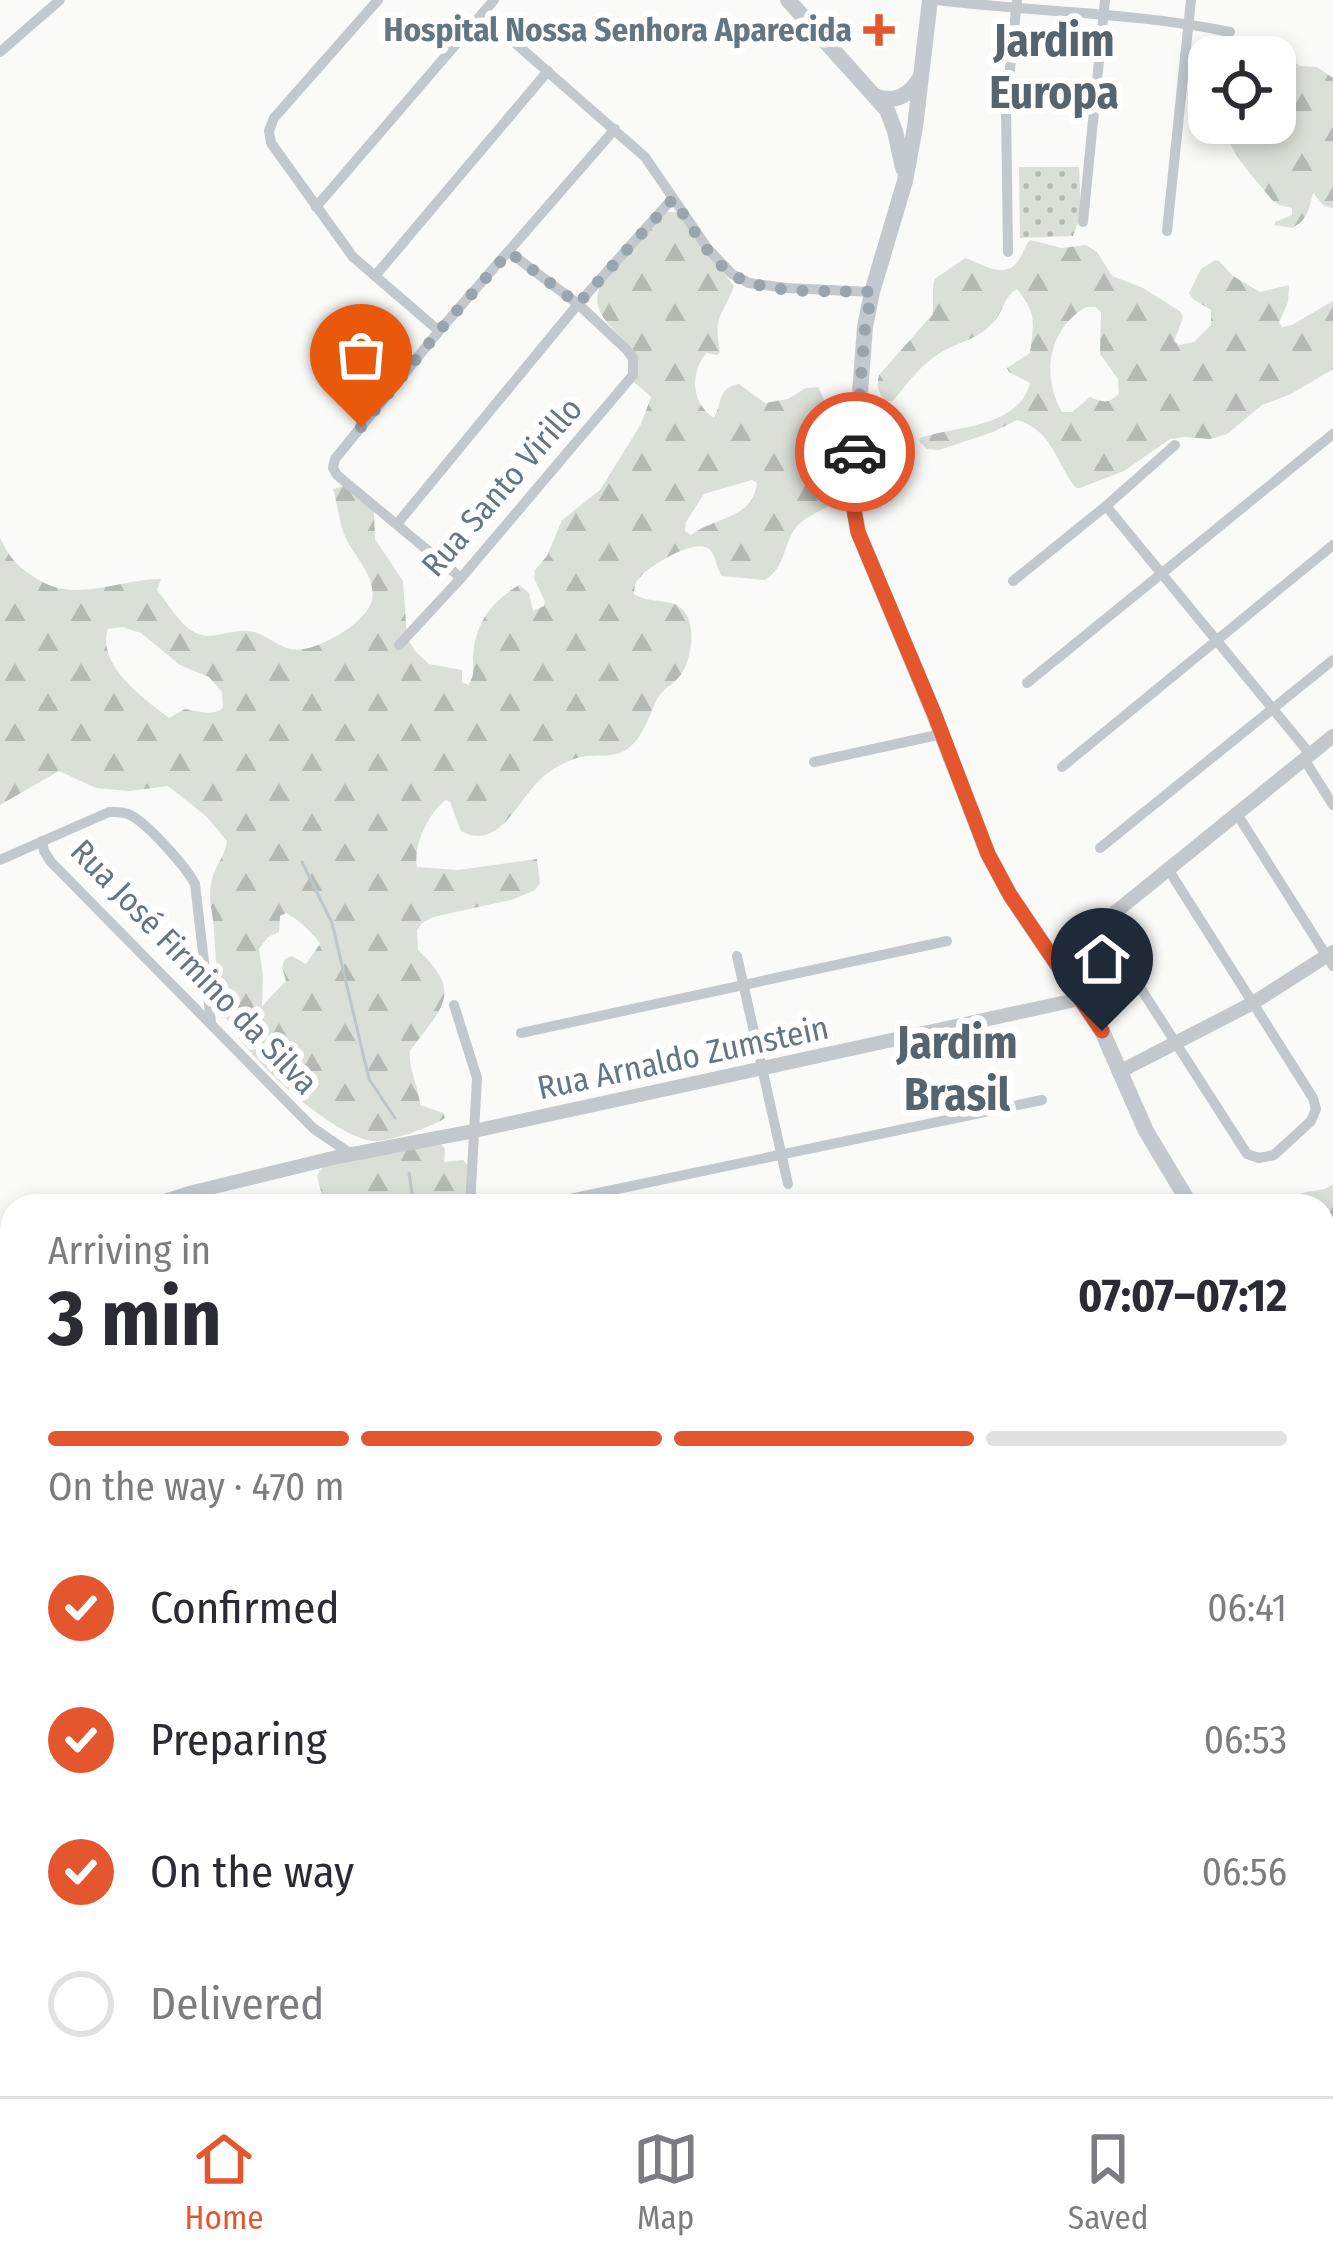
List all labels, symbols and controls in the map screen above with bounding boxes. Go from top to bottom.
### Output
place label: Hospital Nossa Senhora Aparecida [384,10,852,50]
marker: Hospital Nossa Senhora Aparecida [863,14,895,46]
district label: Jardim Europa [989,14,1119,120]
map controls [1188,36,1296,144]
button: locate [1188,36,1296,144]
pin [310,304,412,427]
icon: bag [328,322,394,388]
street label: Rua Santo Virillo [413,389,591,585]
courier [795,392,915,512]
icon: car [822,419,888,485]
street label: Rua José Firmino da Silva [62,831,326,1103]
pin [1051,908,1153,1031]
icon: home [1069,926,1135,992]
street label: Rua Arnaldo Zumstein [534,1008,832,1108]
district label: Jardim Brasil [895,1016,1018,1122]
text: Arriving in [48,1228,211,1274]
text: 07:07–07:12 [1078,1269,1287,1323]
text: 3 min [48,1272,222,1366]
text: On the way · 470 m [48,1464,344,1510]
icon: check [48,1575,114,1641]
text: Confirmed [150,1581,340,1635]
text: 06:41 [1207,1585,1287,1631]
icon: check [48,1707,114,1773]
text: Preparing [150,1713,327,1767]
text: 06:53 [1204,1717,1287,1763]
icon: check [48,1839,114,1905]
text: On the way [150,1845,354,1899]
text: 06:56 [1202,1849,1287,1895]
text: Delivered [150,1977,324,2031]
tab: Home [185,2126,264,2238]
tab: Map [633,2126,699,2238]
tab: Saved [1068,2126,1148,2238]

